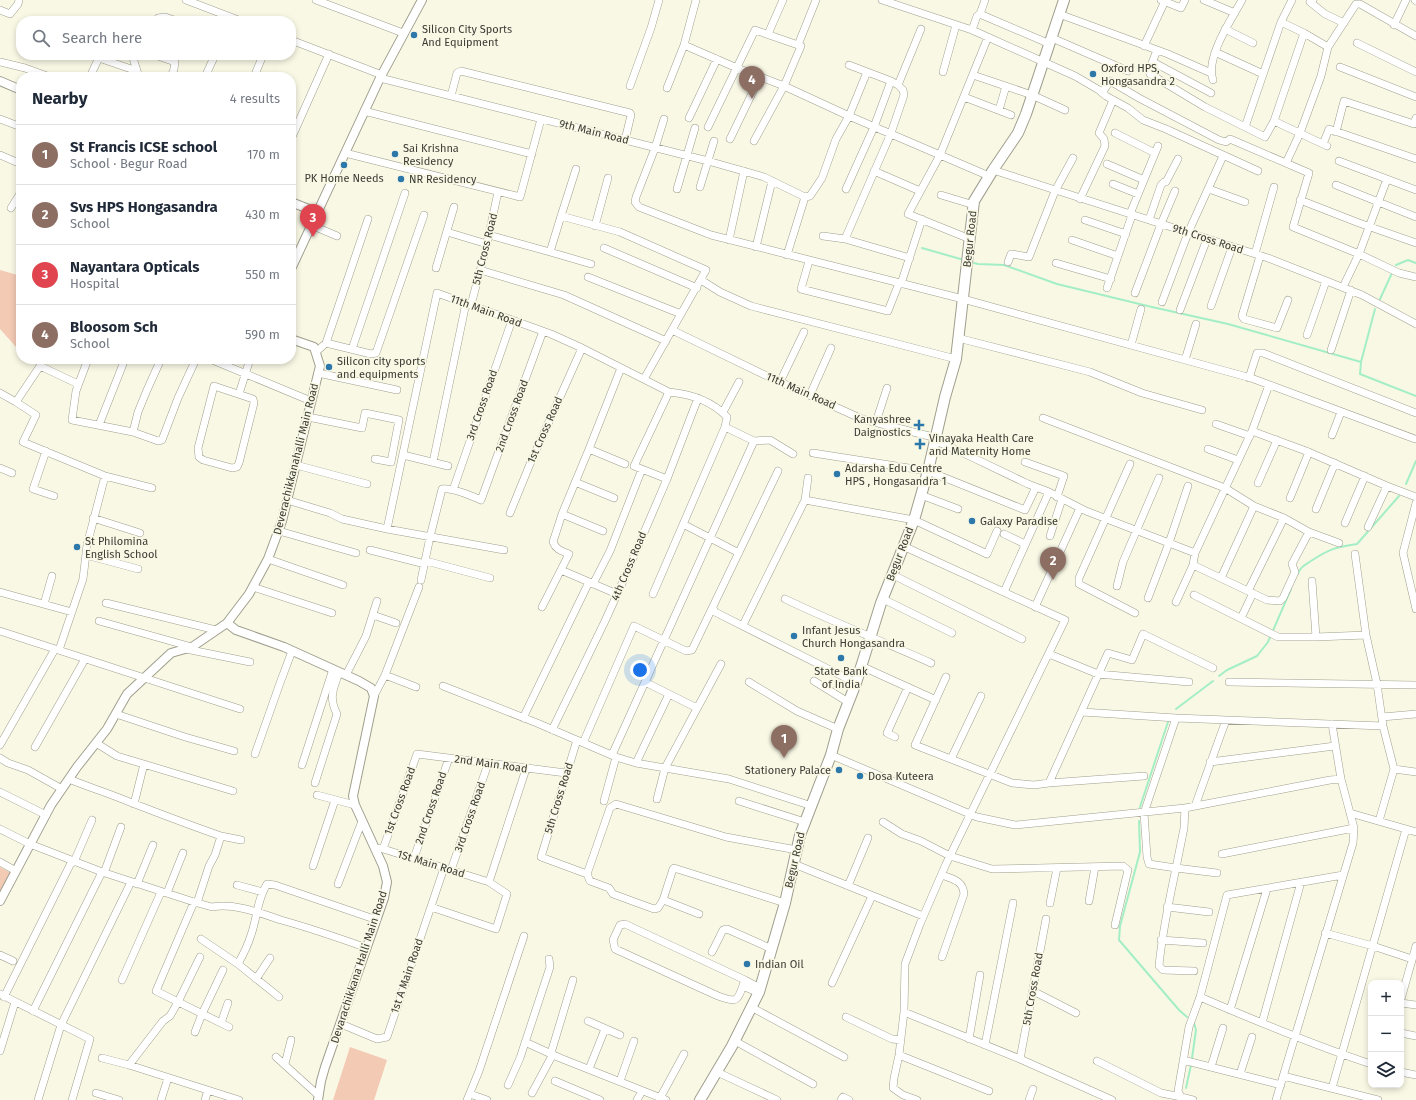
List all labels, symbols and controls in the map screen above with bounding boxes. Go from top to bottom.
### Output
search box [16,16,296,60]
place label: Silicon City Sports And Equipment [422,23,512,49]
icon: search [30,27,52,49]
text: Search here [62,29,142,47]
marker: Silicon City Sports And Equipment [409,30,419,40]
place label: Oxford HPS, Hongasandra 2 [1101,62,1175,88]
pin: 4 [739,66,765,99]
marker: Oxford HPS, Hongasandra 2 [1088,69,1098,79]
text: Nearby [32,88,87,109]
text: 4 results [230,91,280,106]
street label: 9th Main Road [558,117,630,147]
text: St Francis ICSE school [70,138,217,156]
place label: Sai Krishna Residency [403,142,459,168]
text: 1 [42,147,48,162]
text: 170 m [247,147,280,162]
marker: Sai Krishna Residency [390,149,400,159]
text: School · Begur Road [70,156,188,171]
marker: PK Home Needs [339,160,349,170]
place label: PK Home Needs [304,172,384,185]
place label: NR Residency [409,173,477,186]
marker: NR Residency [396,174,406,184]
text: Svs HPS Hongasandra [70,198,218,216]
pin: 3 [300,204,326,237]
text: 2 [42,207,48,222]
text: 430 m [245,207,280,222]
street label: Begur Road [961,210,979,268]
street label: 5th Cross Road [470,212,500,286]
text: School [70,216,110,231]
street label: 9th Cross Road [1171,221,1245,257]
text: Nayantara Opticals [70,258,200,276]
text: 3 [42,267,48,282]
text: 550 m [245,267,280,282]
text: Hospital [70,276,119,291]
street label: 11th Main Road [449,292,523,330]
text: Bloosom Sch [70,318,158,336]
text: 4 [41,327,49,342]
text: 590 m [245,327,280,342]
text: School [70,336,110,351]
place label: Silicon city sports and equipments [337,355,425,381]
marker: Silicon city sports and equipments [324,362,334,372]
street label: 3rd Cross Road [464,368,500,442]
street label: 11th Main Road [764,370,838,412]
street label: 2nd Cross Road [493,378,531,454]
street label: Deverachikkanahalli Main Road [271,382,321,536]
street label: 1st Cross Road [525,395,565,465]
place label: Kanyashree Daignostics [854,413,911,439]
marker: Kanyashree Daignostics [914,420,924,430]
place label: Vinayaka Health Care and Maternity Home [929,432,1034,458]
marker: Vinayaka Health Care and Maternity Home [914,438,926,450]
place label: Adarsha Edu Centre HPS , Hongasandra 1 [845,462,946,488]
marker: Adarsha Edu Centre HPS , Hongasandra 1 [832,469,842,479]
place label: Galaxy Paradise [980,515,1058,528]
marker: Galaxy Paradise [967,516,977,526]
street label: Begur Road [884,525,916,583]
street label: 4th Cross Road [609,529,649,603]
place label: St Philomina English School [85,535,158,561]
marker: St Philomina English School [72,542,82,552]
pin: 2 [1040,547,1066,580]
place label: Infant Jesus Church Hongasandra [802,624,905,650]
marker: Infant Jesus Church Hongasandra [789,631,799,641]
marker: State Bank of India [836,653,846,663]
your location [630,660,650,680]
place label: State Bank of India [814,665,868,691]
pin: 1 [771,725,797,758]
street label: 2nd Main Road [454,752,528,776]
street label: 5th Cross Road [542,761,576,835]
place label: Stationery Palace [745,764,831,777]
street label: 1st Cross Road [382,765,418,837]
marker: Stationery Palace [834,765,844,775]
street label: 2nd Cross Road [412,770,450,846]
place label: Dosa Kuteera [868,770,934,783]
marker: Dosa Kuteera [855,771,865,781]
street label: 3rd Cross Road [452,780,488,854]
street label: Begur Road [782,831,808,889]
street label: 1St Main Road [396,848,466,880]
street label: Devarachikkana Halli Main Road [328,889,390,1045]
street label: 1st A Main Road [388,937,426,1015]
street label: 5th Cross Road [1020,952,1046,1026]
place label: Indian Oil [755,958,804,971]
marker: Indian Oil [742,959,752,969]
map controls [1368,980,1404,1088]
button: + [1368,980,1404,1016]
button: − [1368,1016,1404,1052]
button: layers [1368,1052,1404,1088]

